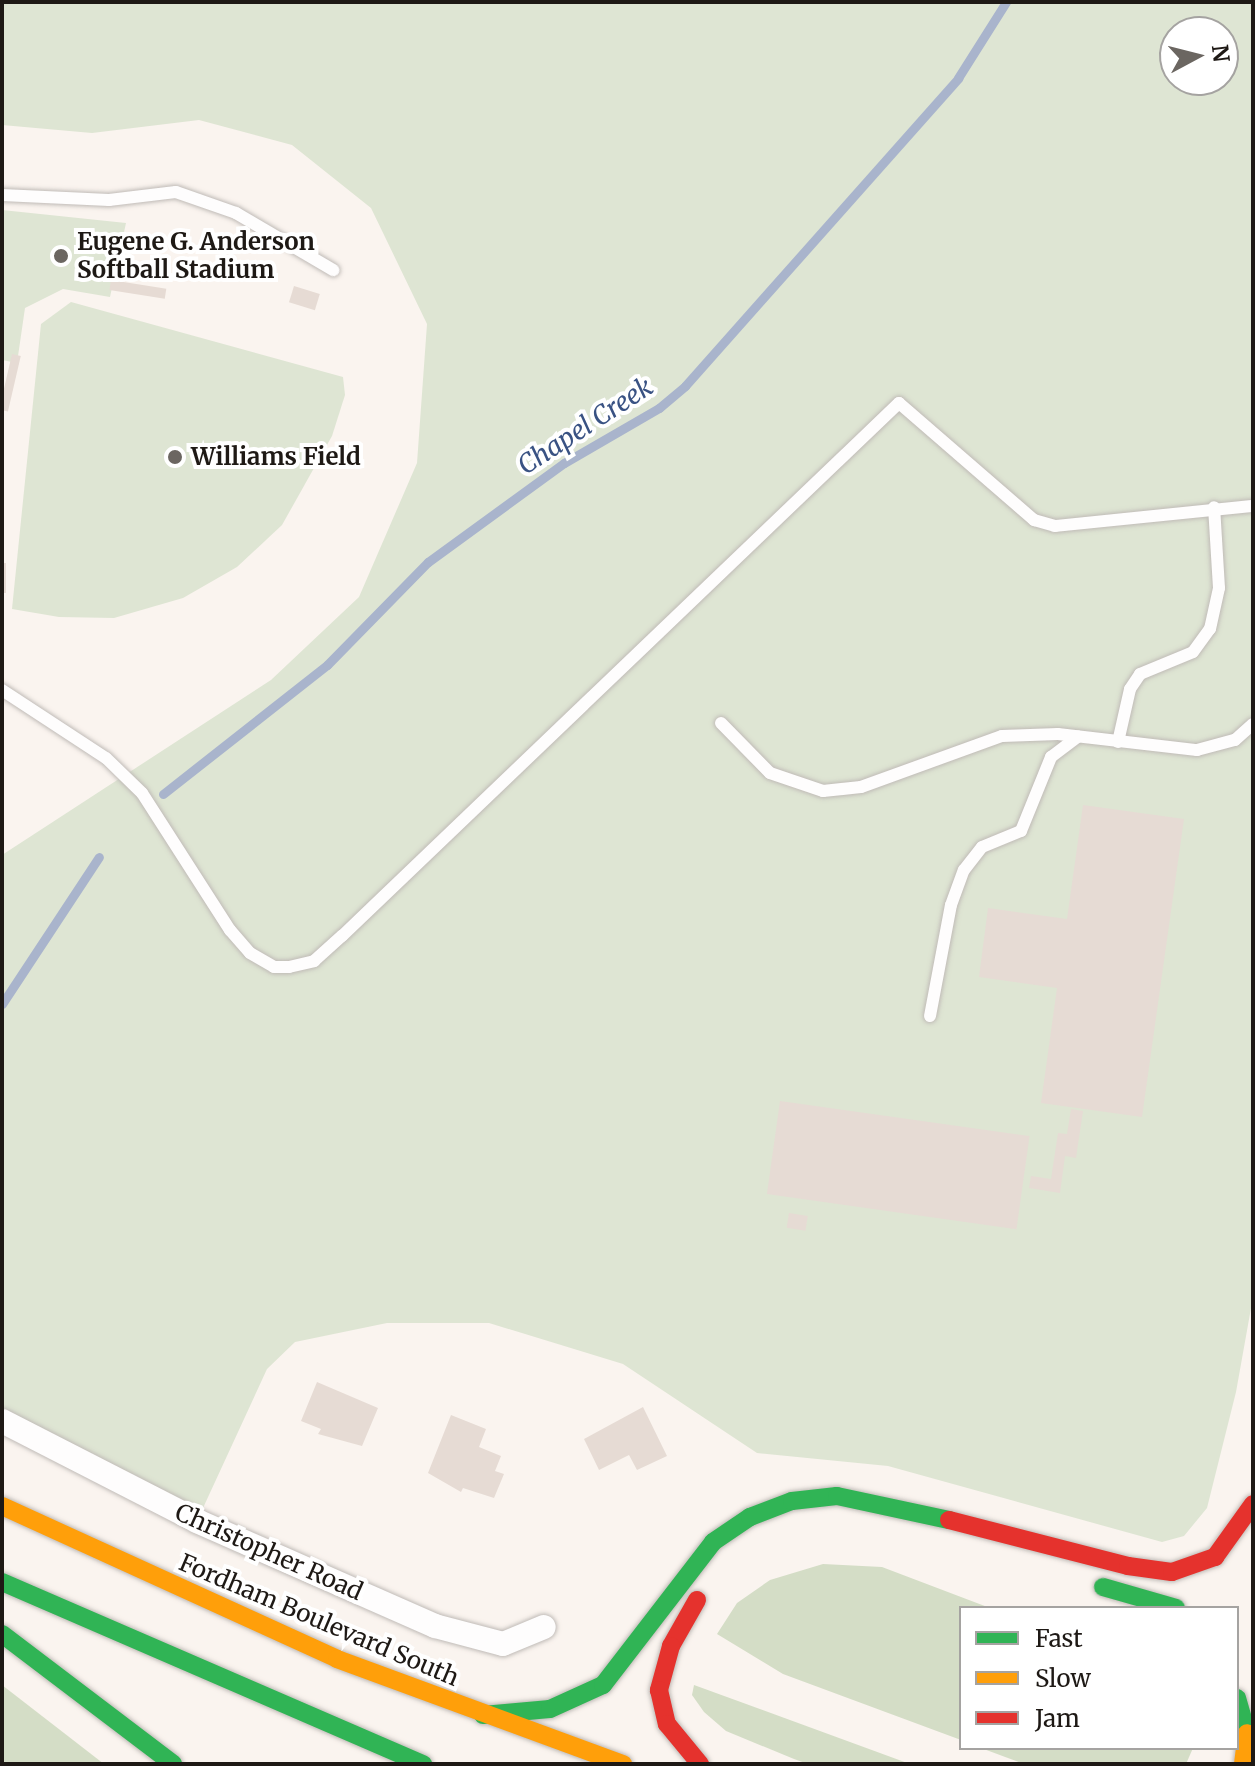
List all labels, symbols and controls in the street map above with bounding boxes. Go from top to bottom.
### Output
north arrow [1159,16,1239,96]
text: N [1206,43,1236,64]
place label: Eugene G. Anderson Softball Stadium [77,228,315,284]
marker: Eugene G. Anderson Softball Stadium [52,247,70,265]
water label: Chapel Creek [512,371,658,481]
place label: Williams Field [191,443,361,471]
marker: Williams Field [166,448,184,466]
street label: Christopher Road [171,1498,367,1606]
street label: Fordham Boulevard South [175,1548,463,1692]
legend [959,1606,1239,1750]
text: Fast [1035,1623,1083,1654]
text: Slow [1035,1663,1091,1694]
text: Jam [1035,1703,1080,1734]

